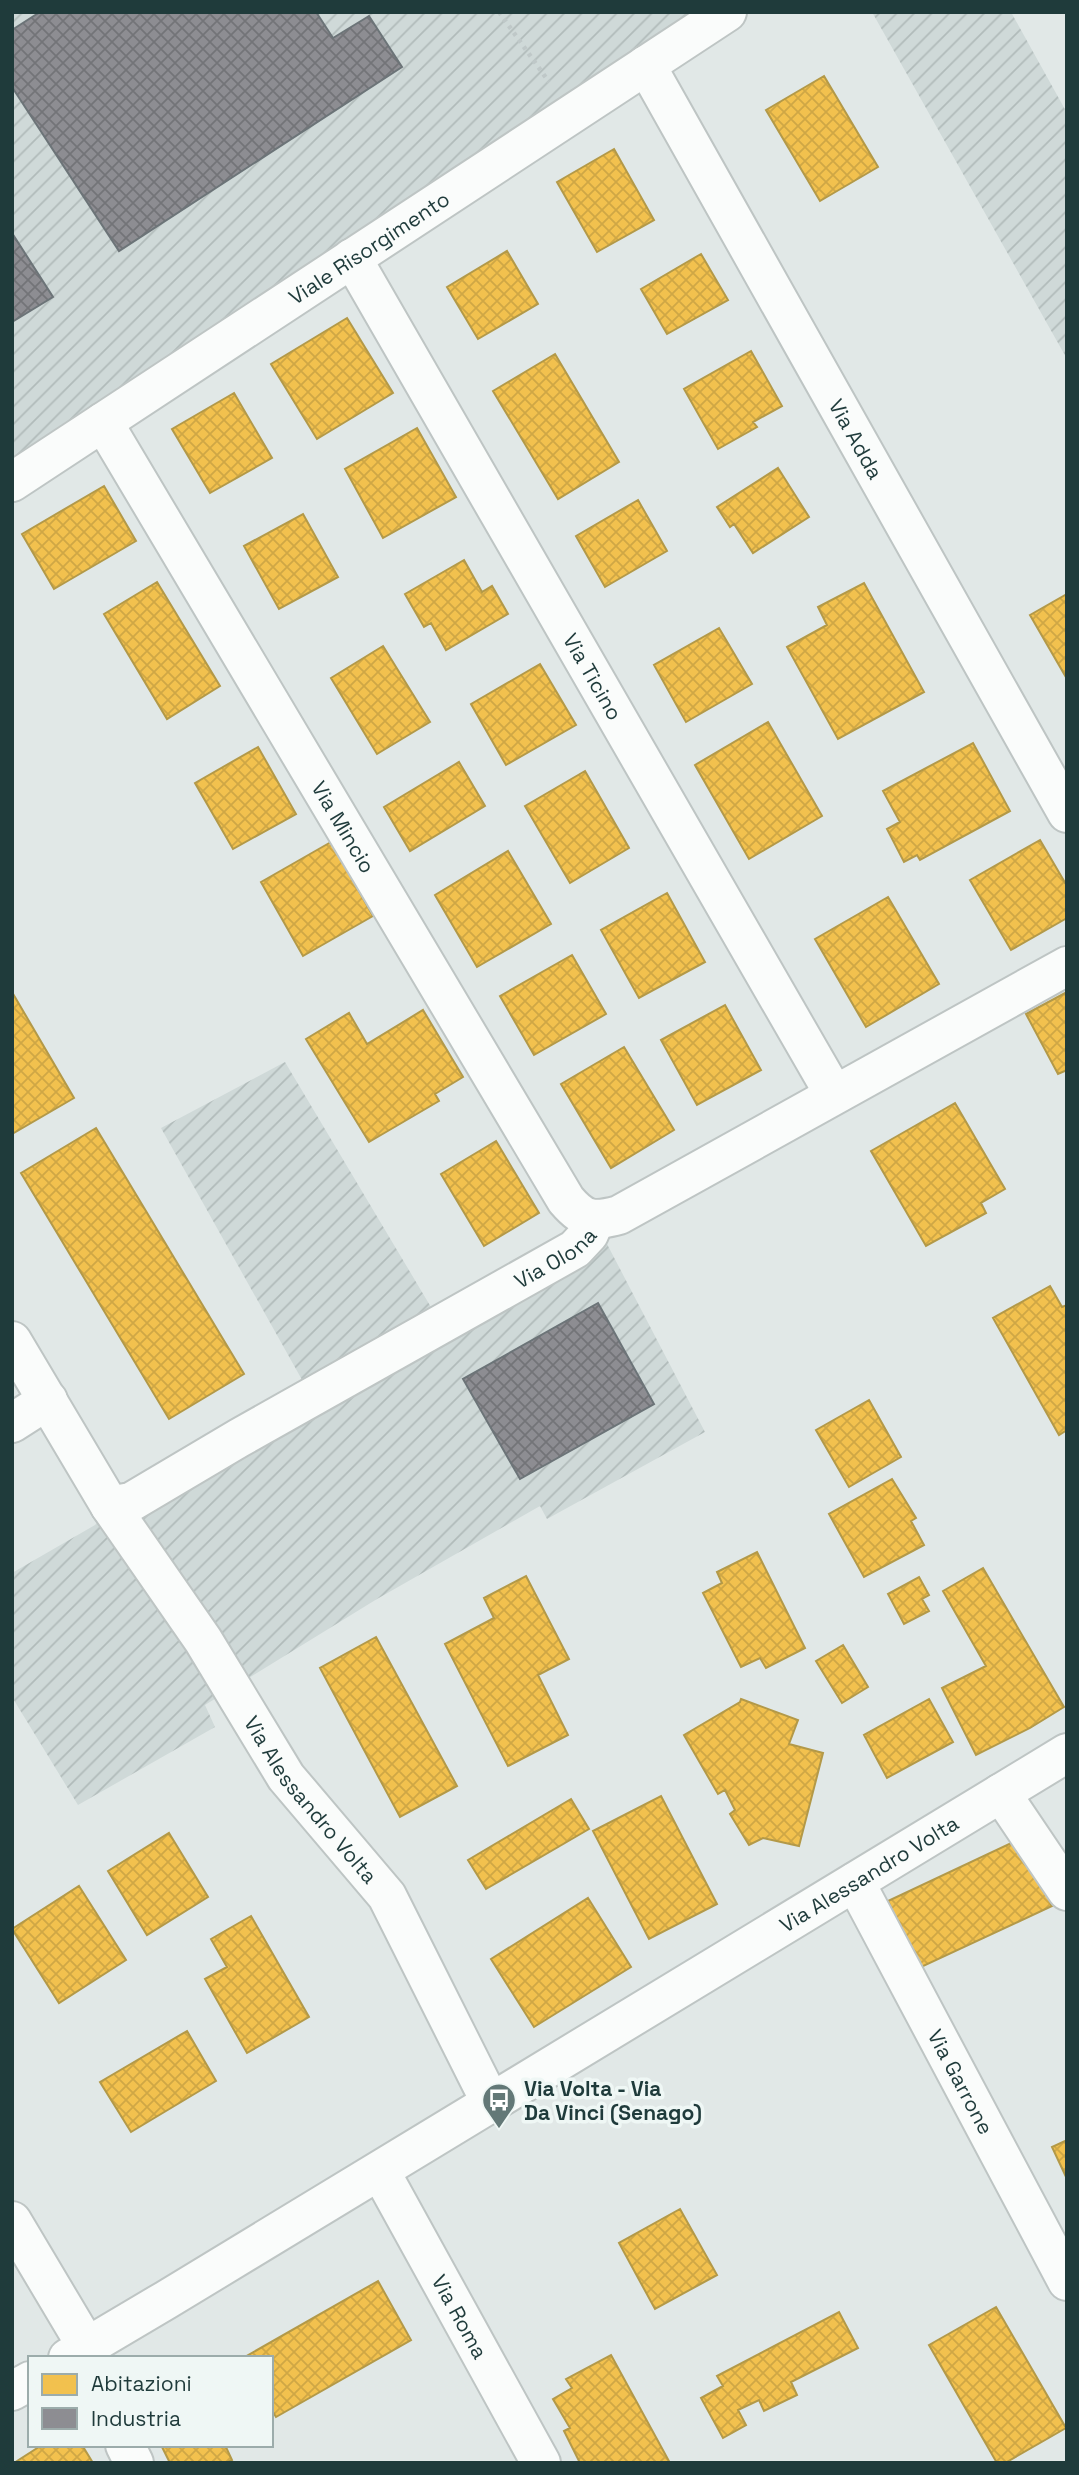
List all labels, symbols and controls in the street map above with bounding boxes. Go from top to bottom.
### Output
street label: Viale Risorgimento [283,185,454,310]
street label: Via Adda [823,394,890,484]
street label: Via Ticino [558,628,629,725]
street label: Via Mincio [306,776,382,878]
street label: Via Olona [509,1222,602,1294]
street label: Via Alessandro Volta [238,1711,384,1889]
street label: Via Alessandro Volta [774,1809,963,1938]
street label: Via Garrone [922,2024,1000,2139]
place label: Via Volta - Via Da Vinci (Senago) [524,2075,702,2126]
bus stop icon: Via Volta - Via Da Vinci (Senago) [480,2081,518,2130]
street label: Via Roma [426,2270,494,2363]
legend [28,2356,273,2447]
text: Abitazioni [91,2370,192,2397]
text: Industria [91,2405,181,2432]

